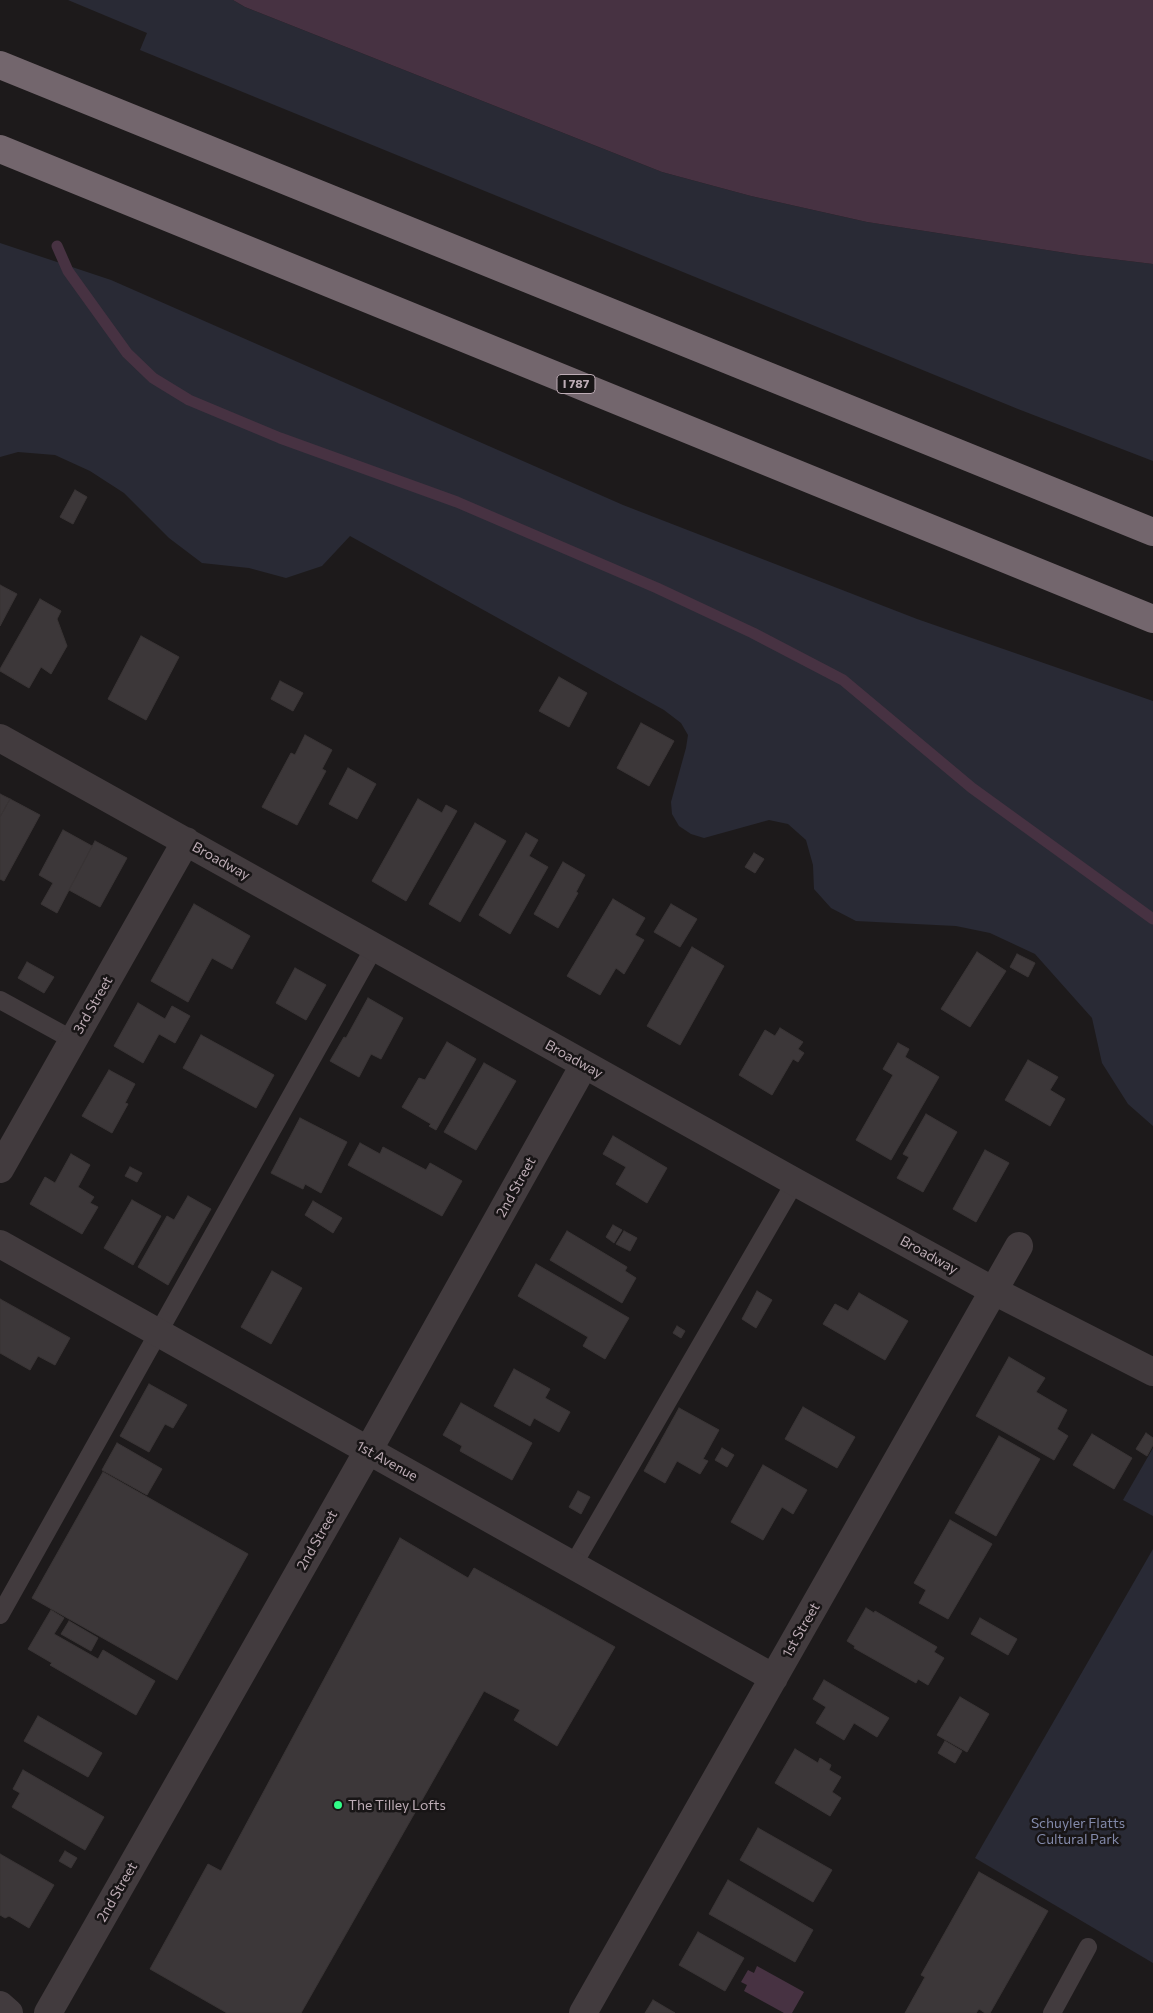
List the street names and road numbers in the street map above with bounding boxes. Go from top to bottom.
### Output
road number: I 787 [557,374,595,394]
street label: Broadway [189,838,253,884]
street label: 3rd Street [70,973,116,1037]
street label: Broadway [542,1036,606,1082]
street label: 2nd Street [493,1154,539,1220]
street label: Broadway [897,1232,961,1278]
street label: 1st Avenue [353,1437,421,1485]
street label: 2nd Street [293,1507,341,1573]
street label: 1st Street [779,1600,823,1660]
street label: 2nd Street [93,1859,141,1925]

